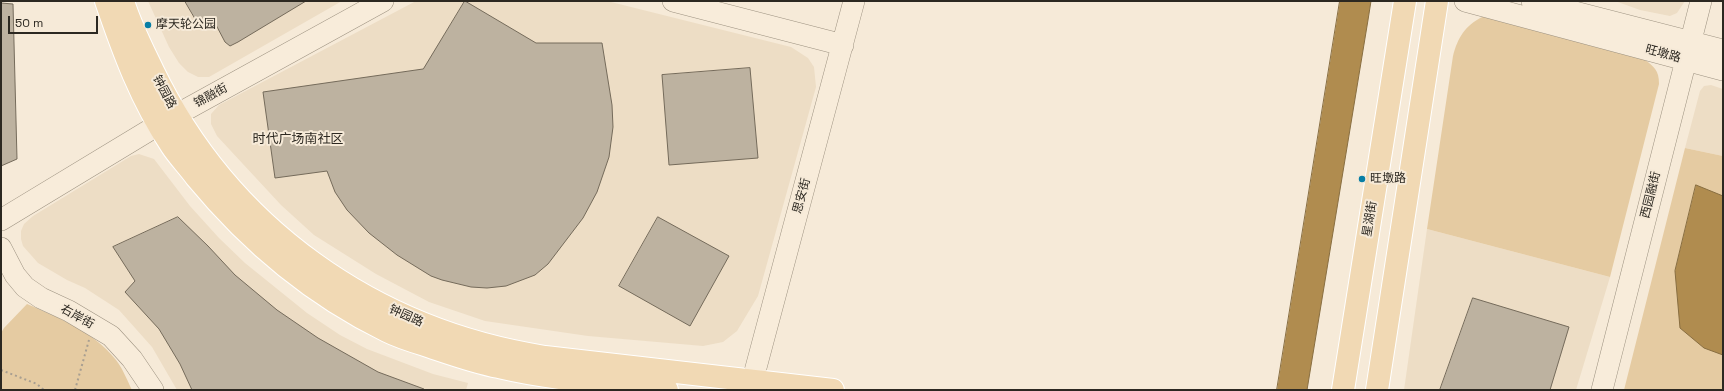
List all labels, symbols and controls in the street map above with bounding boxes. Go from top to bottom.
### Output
scale bar [10,8,100,34]
text: 50 m [15,15,43,31]
place label: 摩天轮公园 [156,18,216,32]
marker: 摩天轮公园 [143,20,153,30]
street label: 旺墩路 [1644,42,1682,66]
street label: 钟园路 [149,73,179,111]
street label: 锦融街 [192,81,230,111]
district label: 时代广场南社区 [253,131,343,147]
street label: 西园融街 [1638,170,1664,220]
place label: 旺墩路 [1370,172,1406,186]
marker: 旺墩路 [1357,174,1367,184]
street label: 思安街 [790,177,814,215]
street label: 星湖街 [1360,200,1380,238]
street label: 右岸街 [58,302,96,332]
street label: 钟园路 [387,302,425,330]

